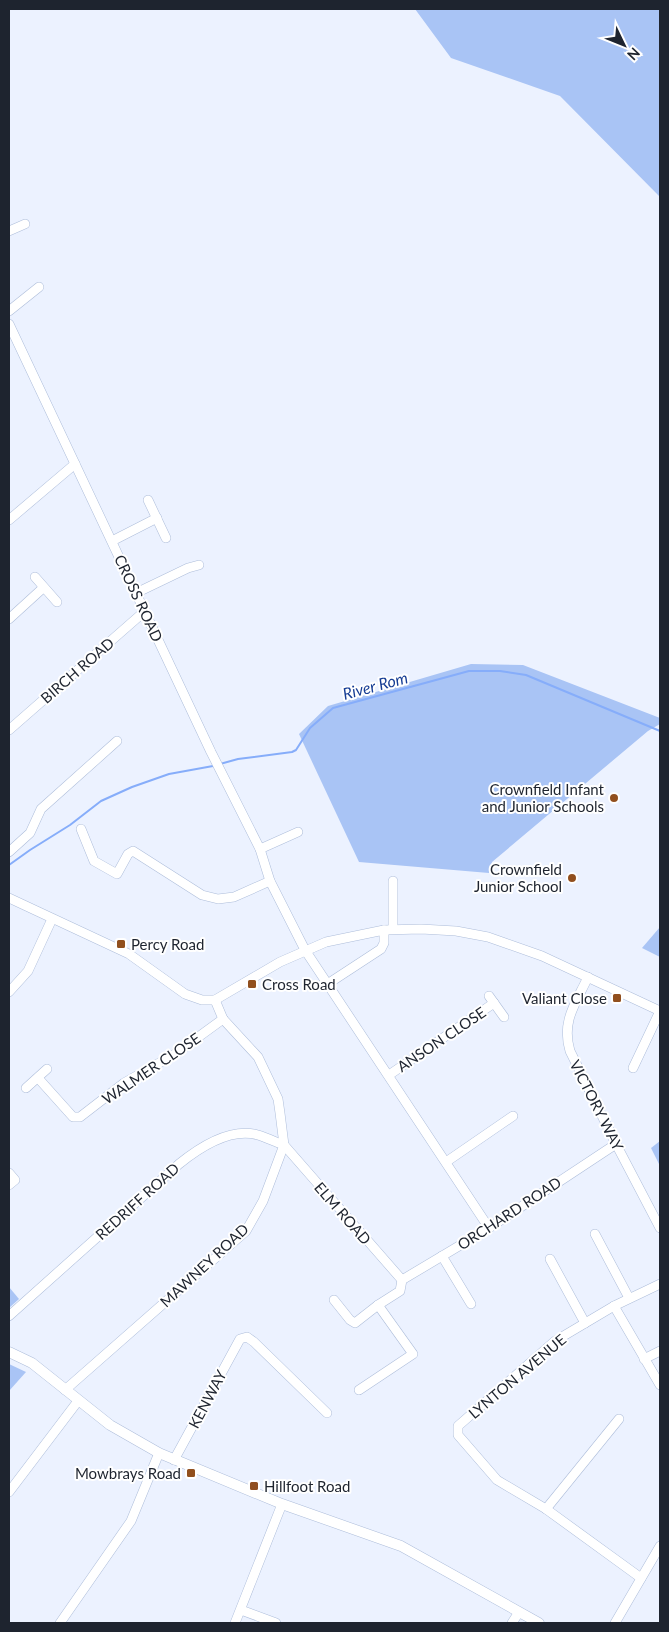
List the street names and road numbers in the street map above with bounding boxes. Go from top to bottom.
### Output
street label: CROSS ROAD [111,552,167,644]
street label: BIRCH ROAD [37,633,117,707]
street label: ANSON CLOSE [393,1003,489,1075]
street label: WALMER CLOSE [98,1028,204,1108]
street label: VICTORY WAY [566,1057,628,1154]
street label: REDRIFF ROAD [92,1159,182,1243]
street label: ORCHARD ROAD [454,1173,564,1253]
street label: ELM ROAD [311,1178,375,1248]
street label: MAWNEY ROAD [156,1219,252,1311]
street label: LYNTON AVENUE [465,1330,569,1422]
street label: KENWAY [184,1366,230,1431]

